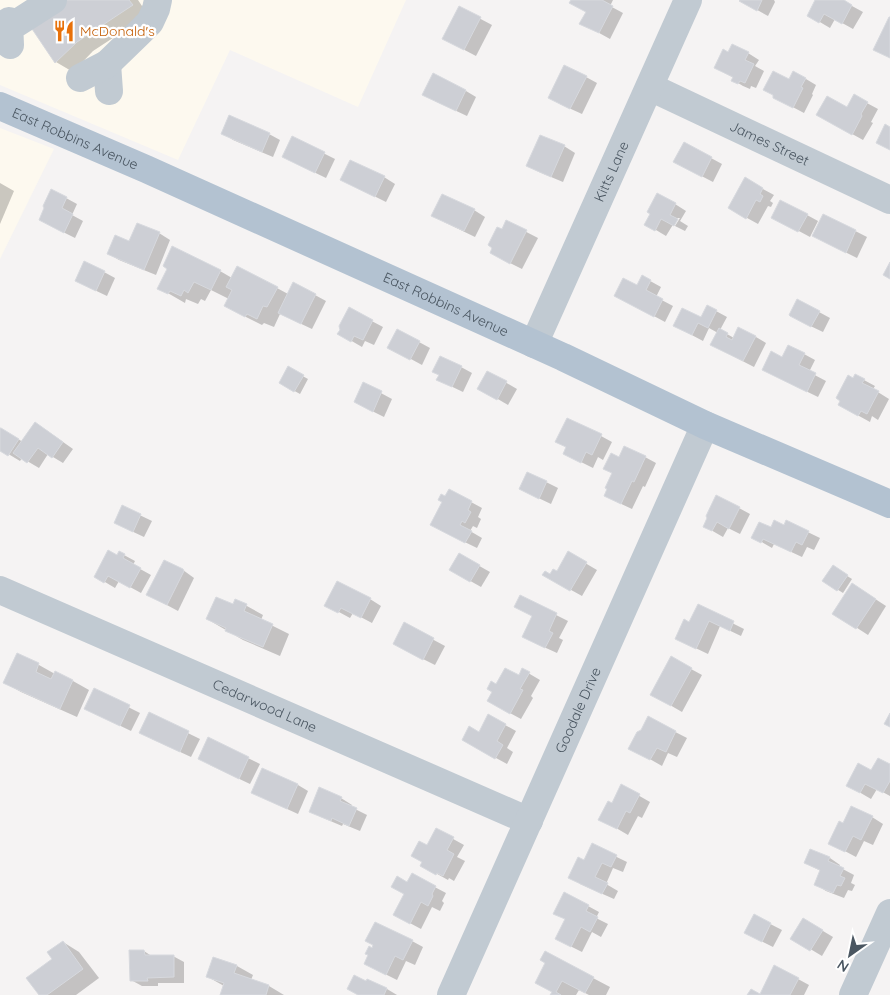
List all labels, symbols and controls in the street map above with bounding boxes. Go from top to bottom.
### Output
restaurant icon: McDonald's [51,18,77,44]
place label: McDonald's [80,22,155,40]
street label: East Robbins Avenue [9,103,141,174]
street label: James Street [727,117,812,170]
street label: Kitts Lane [590,138,633,205]
street label: East Robbins Avenue [380,268,512,340]
street label: Goodale Drive [551,664,605,756]
street label: Cedarwood Lane [210,675,320,736]
north arrow [825,930,875,980]
text: N [834,956,852,976]

